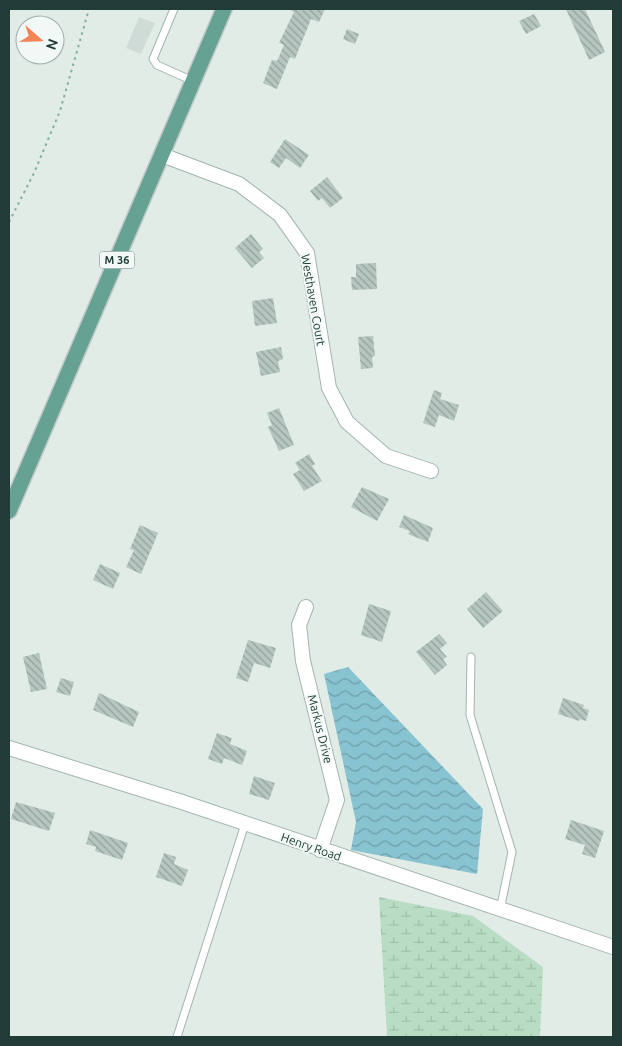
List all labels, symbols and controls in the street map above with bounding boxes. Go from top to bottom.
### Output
north arrow [15,15,65,65]
text: N [43,37,62,52]
road number: M 36 [100,252,134,268]
street label: Westhaven Court [299,253,328,347]
street label: Markus Drive [306,693,335,765]
street label: Henry Road [279,830,343,863]

